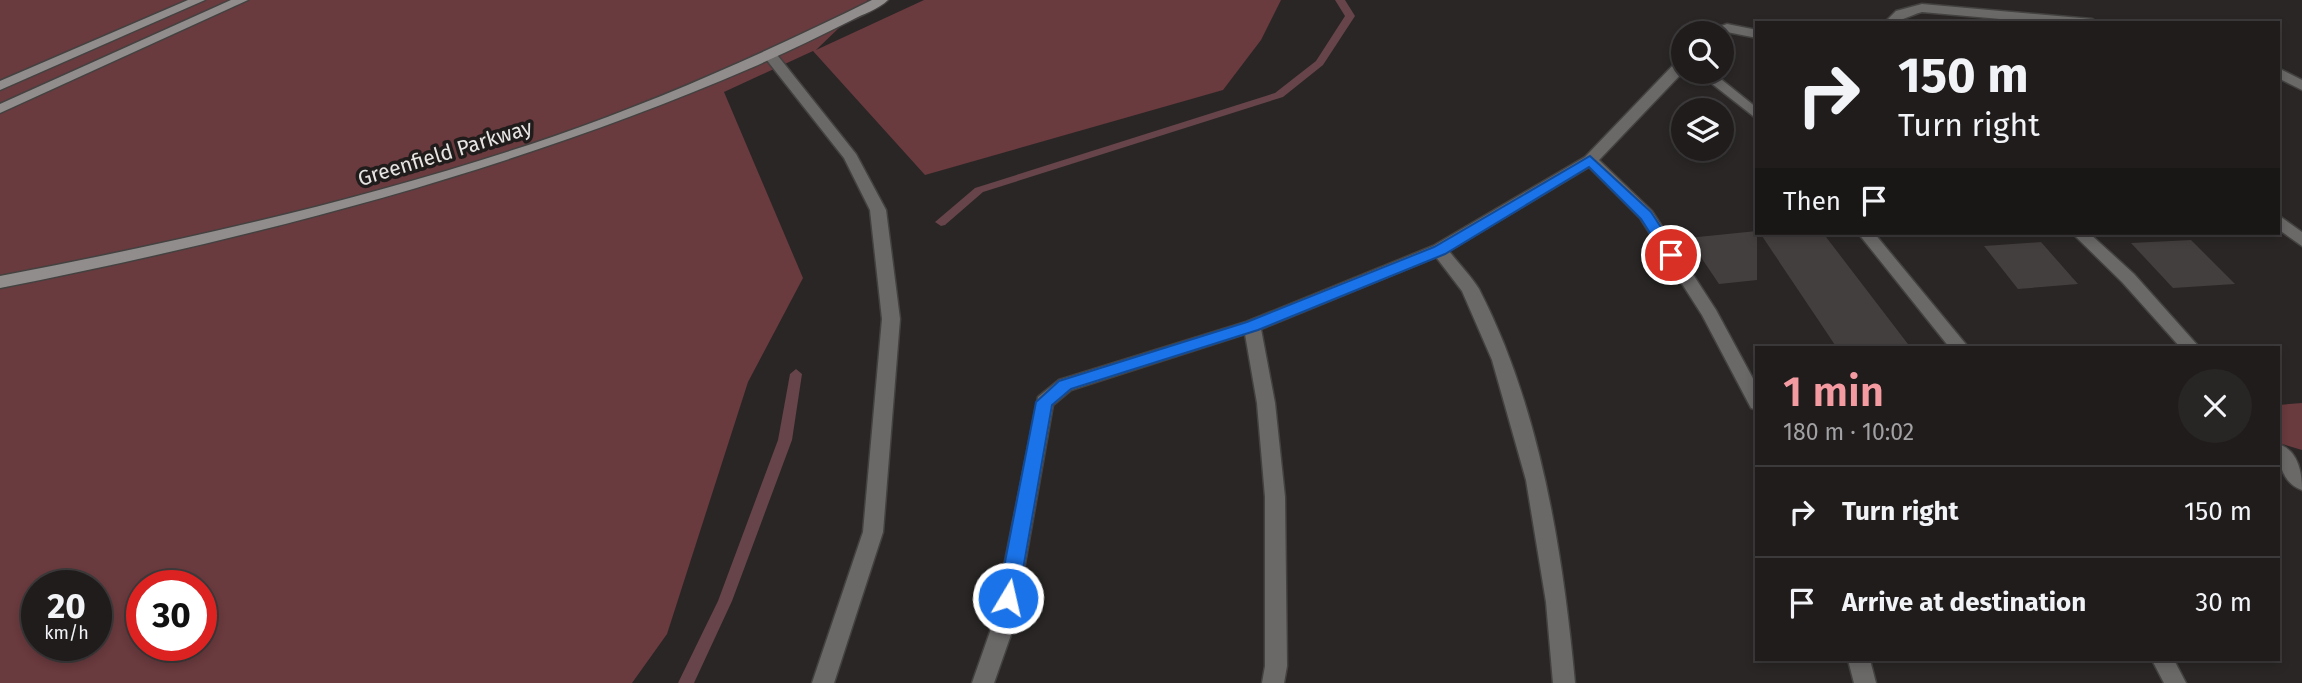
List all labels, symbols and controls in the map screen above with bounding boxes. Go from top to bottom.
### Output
map controls [1671,21,1734,161]
button: search [1671,21,1734,84]
text: 150 m [1898,46,2029,105]
icon: right [1783,49,1874,140]
button: layers [1671,98,1734,161]
text: Turn right [1898,106,2040,144]
street label: Greenfield Parkway [355,114,536,192]
icon: arrive [1855,182,1893,220]
text: Then [1783,186,1841,217]
pin [1641,225,1701,285]
icon: arrive [1652,236,1690,274]
text: 1 min [1783,367,1884,417]
button: close [2178,369,2252,443]
text: 180 m · 10:02 [1783,418,1914,446]
icon: right [1783,493,1821,531]
text: Turn right [1842,496,1959,527]
text: 150 m [2184,496,2252,527]
position arrow [971,561,1045,635]
speed limit sign: 30 [126,570,217,661]
icon: arrive [1783,584,1821,622]
text: 20 [47,585,86,627]
text: Arrive at destination [1842,587,2086,618]
text: 30 m [2195,587,2252,618]
text: km/h [44,622,89,644]

